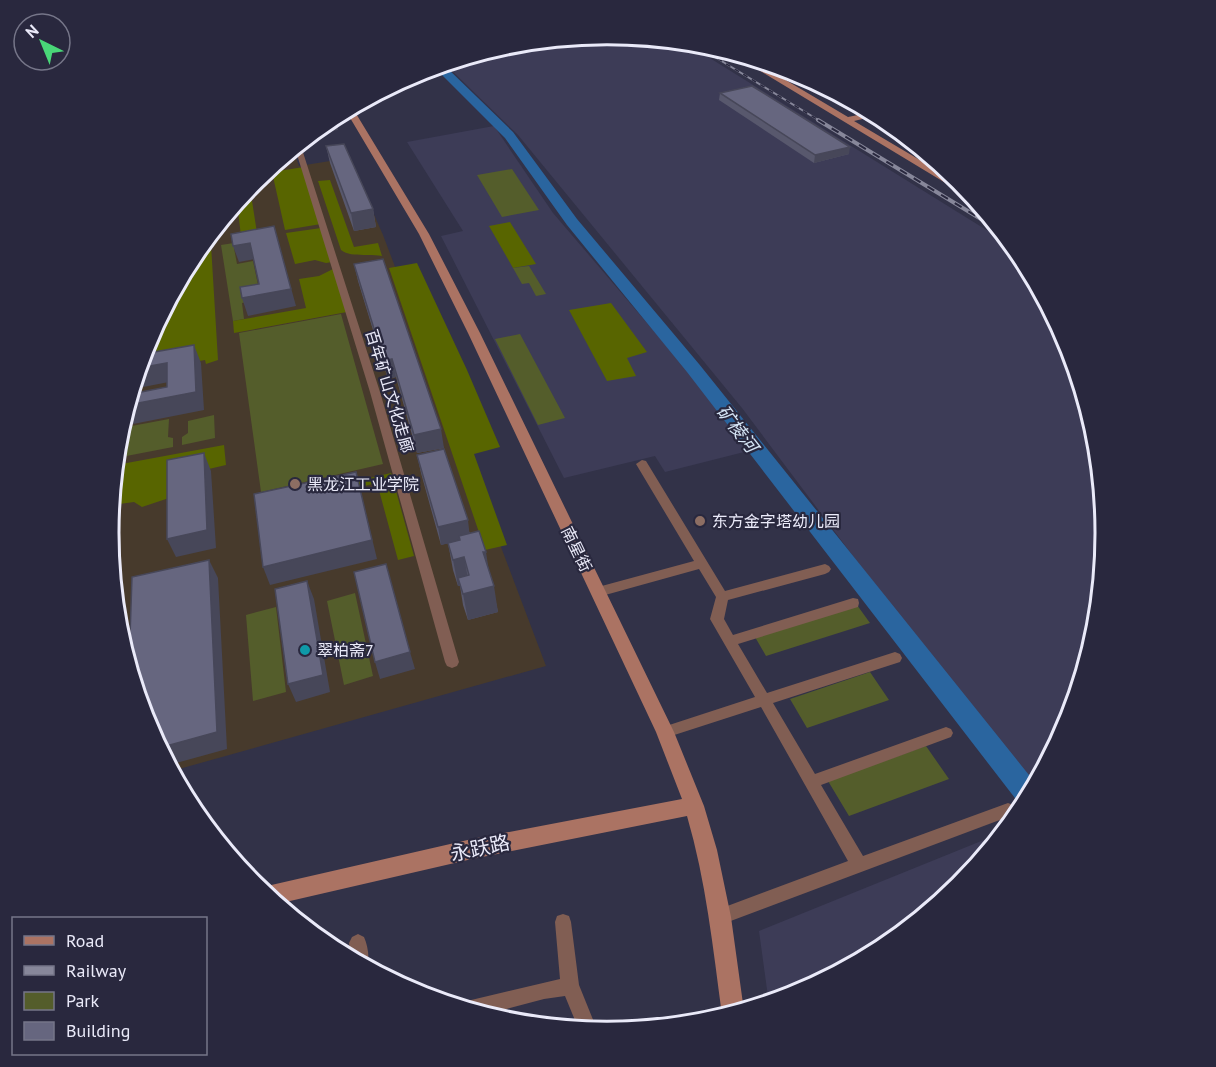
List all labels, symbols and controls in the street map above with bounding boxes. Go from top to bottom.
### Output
north arrow [12,12,72,72]
text: N [21,20,42,42]
street label: 百年矿山文化走廊 [362,327,418,455]
water label: 矿棱河 [712,400,765,459]
place label: 黑龙江工业学院 [307,474,419,494]
marker: 黑龙江工业学院 [288,477,302,491]
place label: 东方金字塔幼儿园 [712,511,840,531]
marker: 东方金字塔幼儿园 [693,514,707,528]
street label: 南星街 [557,523,597,575]
place label: 翠柏斋7 [317,640,374,660]
marker: 翠柏斋7 [298,643,312,657]
street label: 永跃路 [448,829,512,867]
legend [12,917,207,1055]
text: Road [66,929,104,952]
text: Railway [66,959,127,982]
text: Park [66,989,99,1012]
text: Building [66,1019,130,1042]

